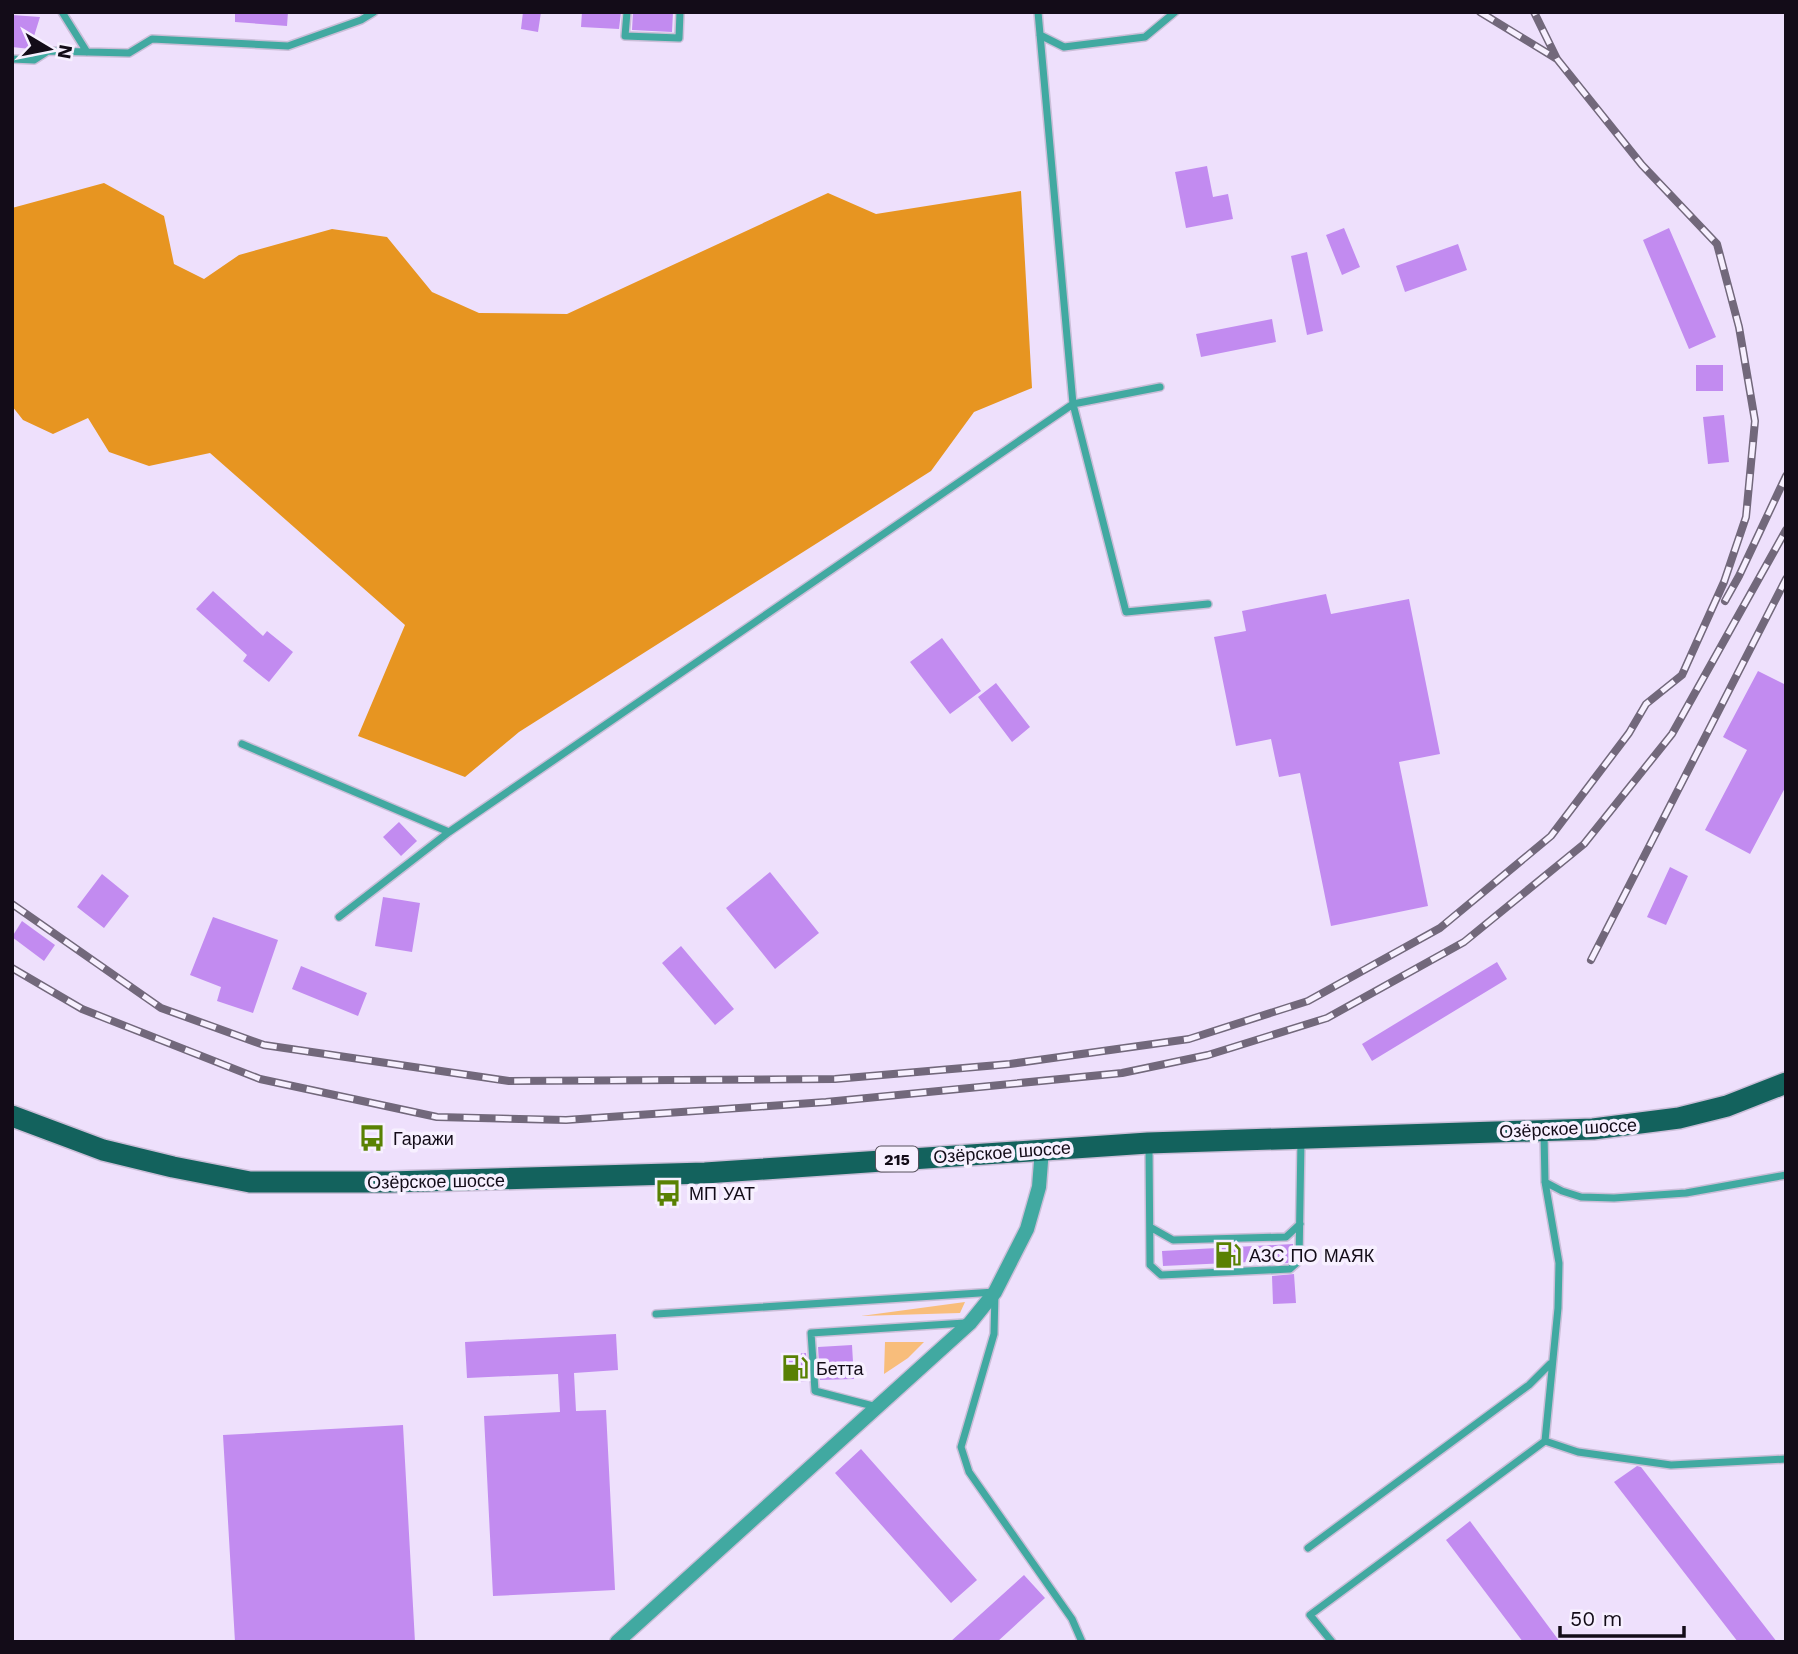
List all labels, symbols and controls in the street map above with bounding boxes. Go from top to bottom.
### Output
north arrow [14,14,84,84]
text: N [53,43,78,61]
street label: Озёрское шоссе [1499,1114,1637,1142]
bus stop icon: Гаражи [357,1123,387,1153]
place label: Гаражи [393,1128,454,1149]
street label: Озёрское шоссе [932,1137,1072,1167]
road number: 215 [876,1147,918,1172]
street label: Озёрское шоссе [367,1169,505,1193]
bus stop icon: МП УАТ [653,1178,683,1208]
place label: МП УАТ [689,1183,755,1204]
fuel station icon: АЗС ПО МАЯК [1213,1240,1243,1270]
place label: АЗС ПО МАЯК [1249,1245,1375,1266]
fuel station icon: Бетта [780,1353,810,1383]
place label: Бетта [816,1358,865,1379]
scale bar [1560,1594,1684,1638]
text: 50 m [1570,1606,1622,1631]

